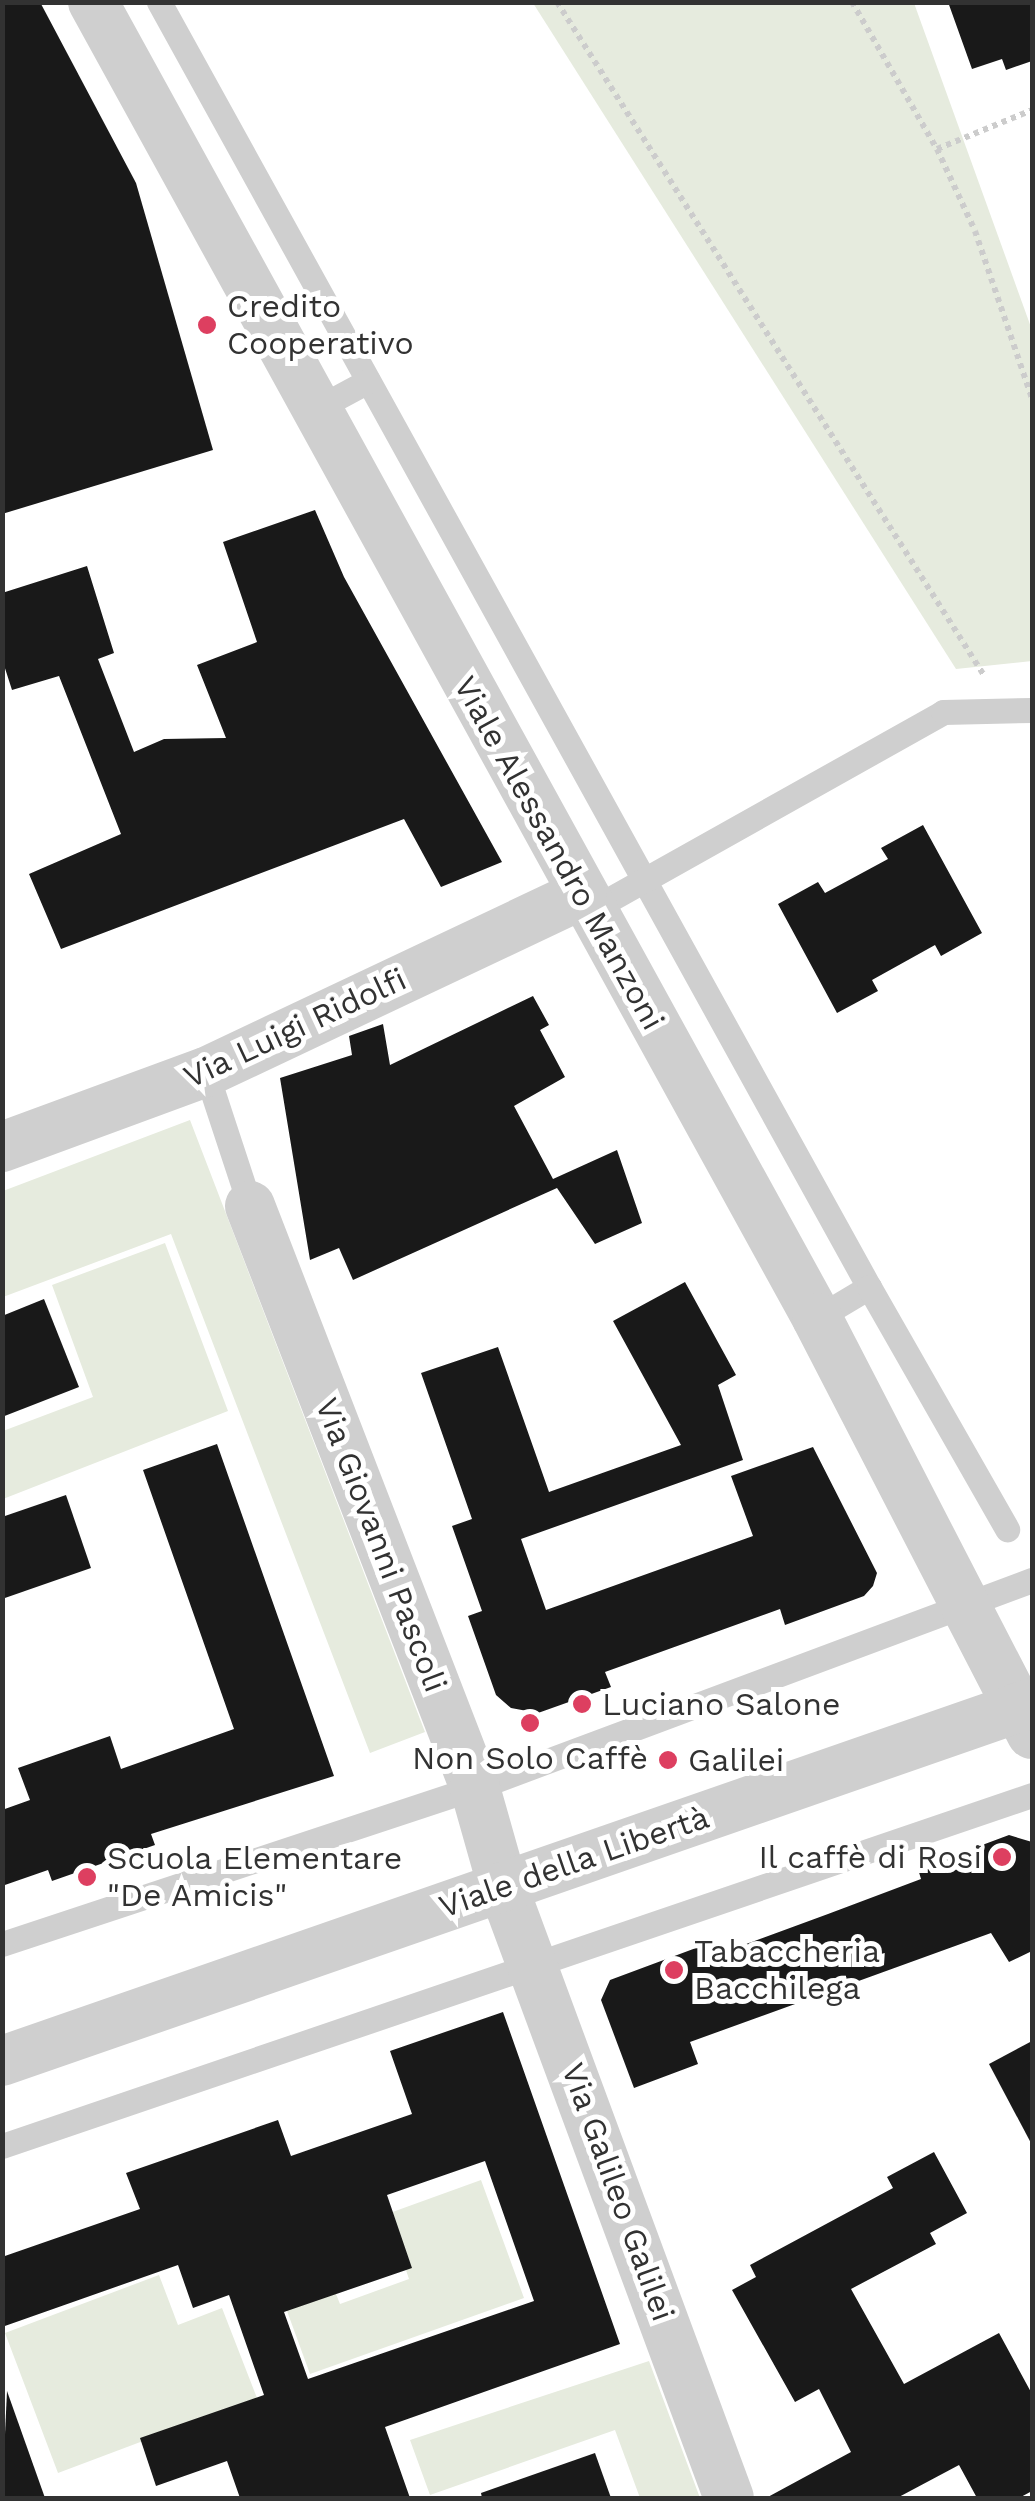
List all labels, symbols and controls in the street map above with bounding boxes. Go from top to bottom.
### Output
place label: Credito Cooperativo [227,288,414,363]
marker: Credito Cooperativo [196,314,218,336]
street label: Viale Alessandro Manzoni [445,669,673,1037]
street label: Via Luigi Ridolfi [177,960,413,1096]
street label: Via Giovanni Pascoli [307,1392,455,1698]
place label: Luciano Salone [602,1685,841,1723]
marker: Luciano Salone [571,1693,593,1715]
marker: Non Solo Caffè [519,1712,541,1734]
place label: Non Solo Caffè [412,1739,648,1777]
place label: Galilei [688,1741,784,1779]
marker: Galilei [657,1749,679,1771]
street label: Viale della Libertà [434,1798,714,1926]
place label: Il caffè di Rosi [757,1838,982,1876]
place label: Scuola Elementare "De Amicis" [107,1840,403,1915]
marker: Il caffè di Rosi [991,1846,1013,1868]
marker: Scuola Elementare "De Amicis" [76,1866,98,1888]
place label: Tabaccheria Bacchilega [694,1933,880,2008]
marker: Tabaccheria Bacchilega [663,1959,685,1981]
street label: Via Galileo Galilei [553,2057,683,2327]

